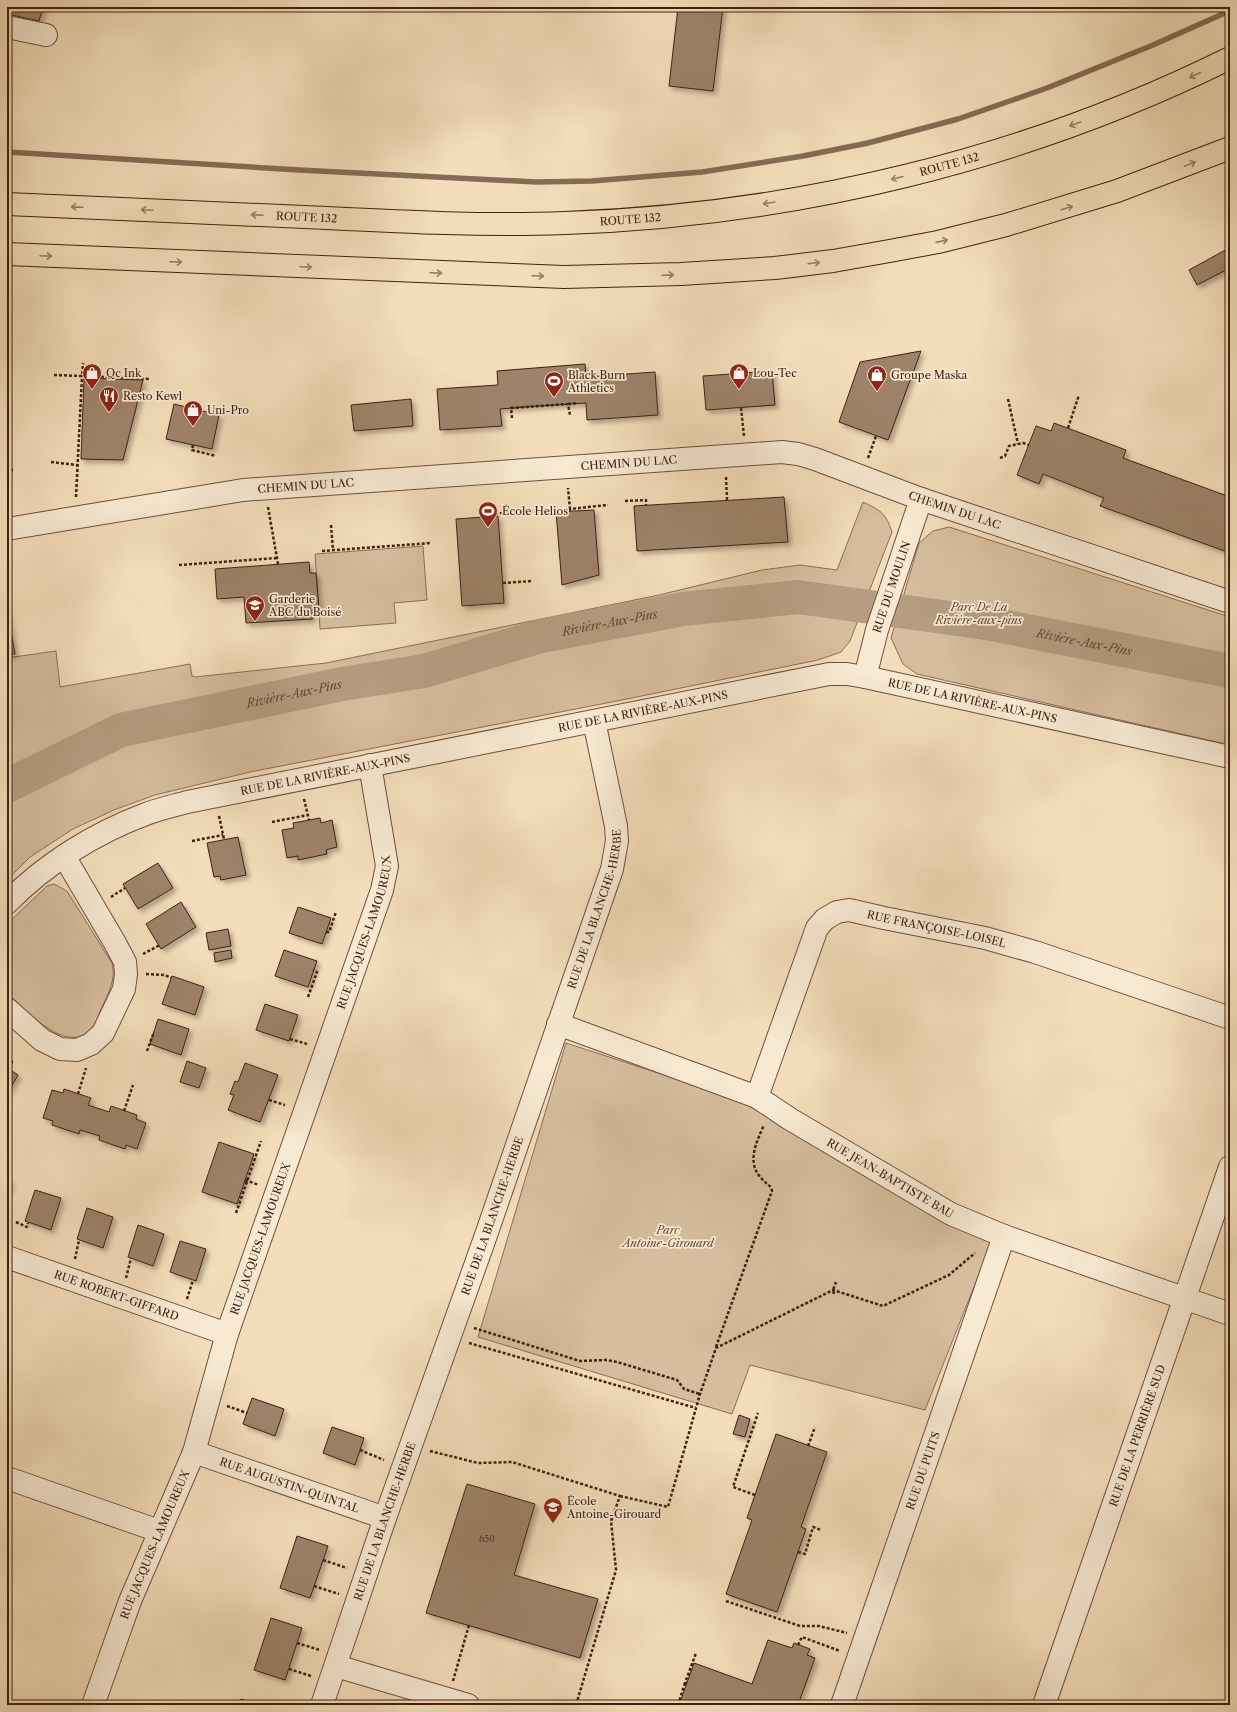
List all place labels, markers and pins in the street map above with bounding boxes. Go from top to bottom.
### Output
shop icon: Qc Ink [81,362,103,390]
shop icon: Lou-Tec [728,362,750,390]
shop icon: Groupe Maska [866,364,888,392]
place label: Qc Ink [106,366,142,380]
place label: Lou-Tec [753,366,797,380]
place label: Black Burn Athletics [567,368,626,395]
place label: Groupe Maska [891,368,967,382]
sports icon: Black Burn Athletics [543,370,565,398]
restaurant icon: Resto Kewl [98,385,120,413]
place label: Resto Kewl [123,389,183,403]
shop icon: Uni-Pro [182,399,204,427]
place label: Uni-Pro [207,403,249,417]
sports icon: École Helios [477,500,499,528]
place label: École Helios [502,504,568,518]
place label: Garderie ABC du Boisé [268,592,341,619]
school or university icon: Garderie ABC du Boisé [244,594,266,622]
place label: École Antoine-Girouard [566,1494,662,1521]
school or university icon: École Antoine-Girouard [542,1496,564,1524]

